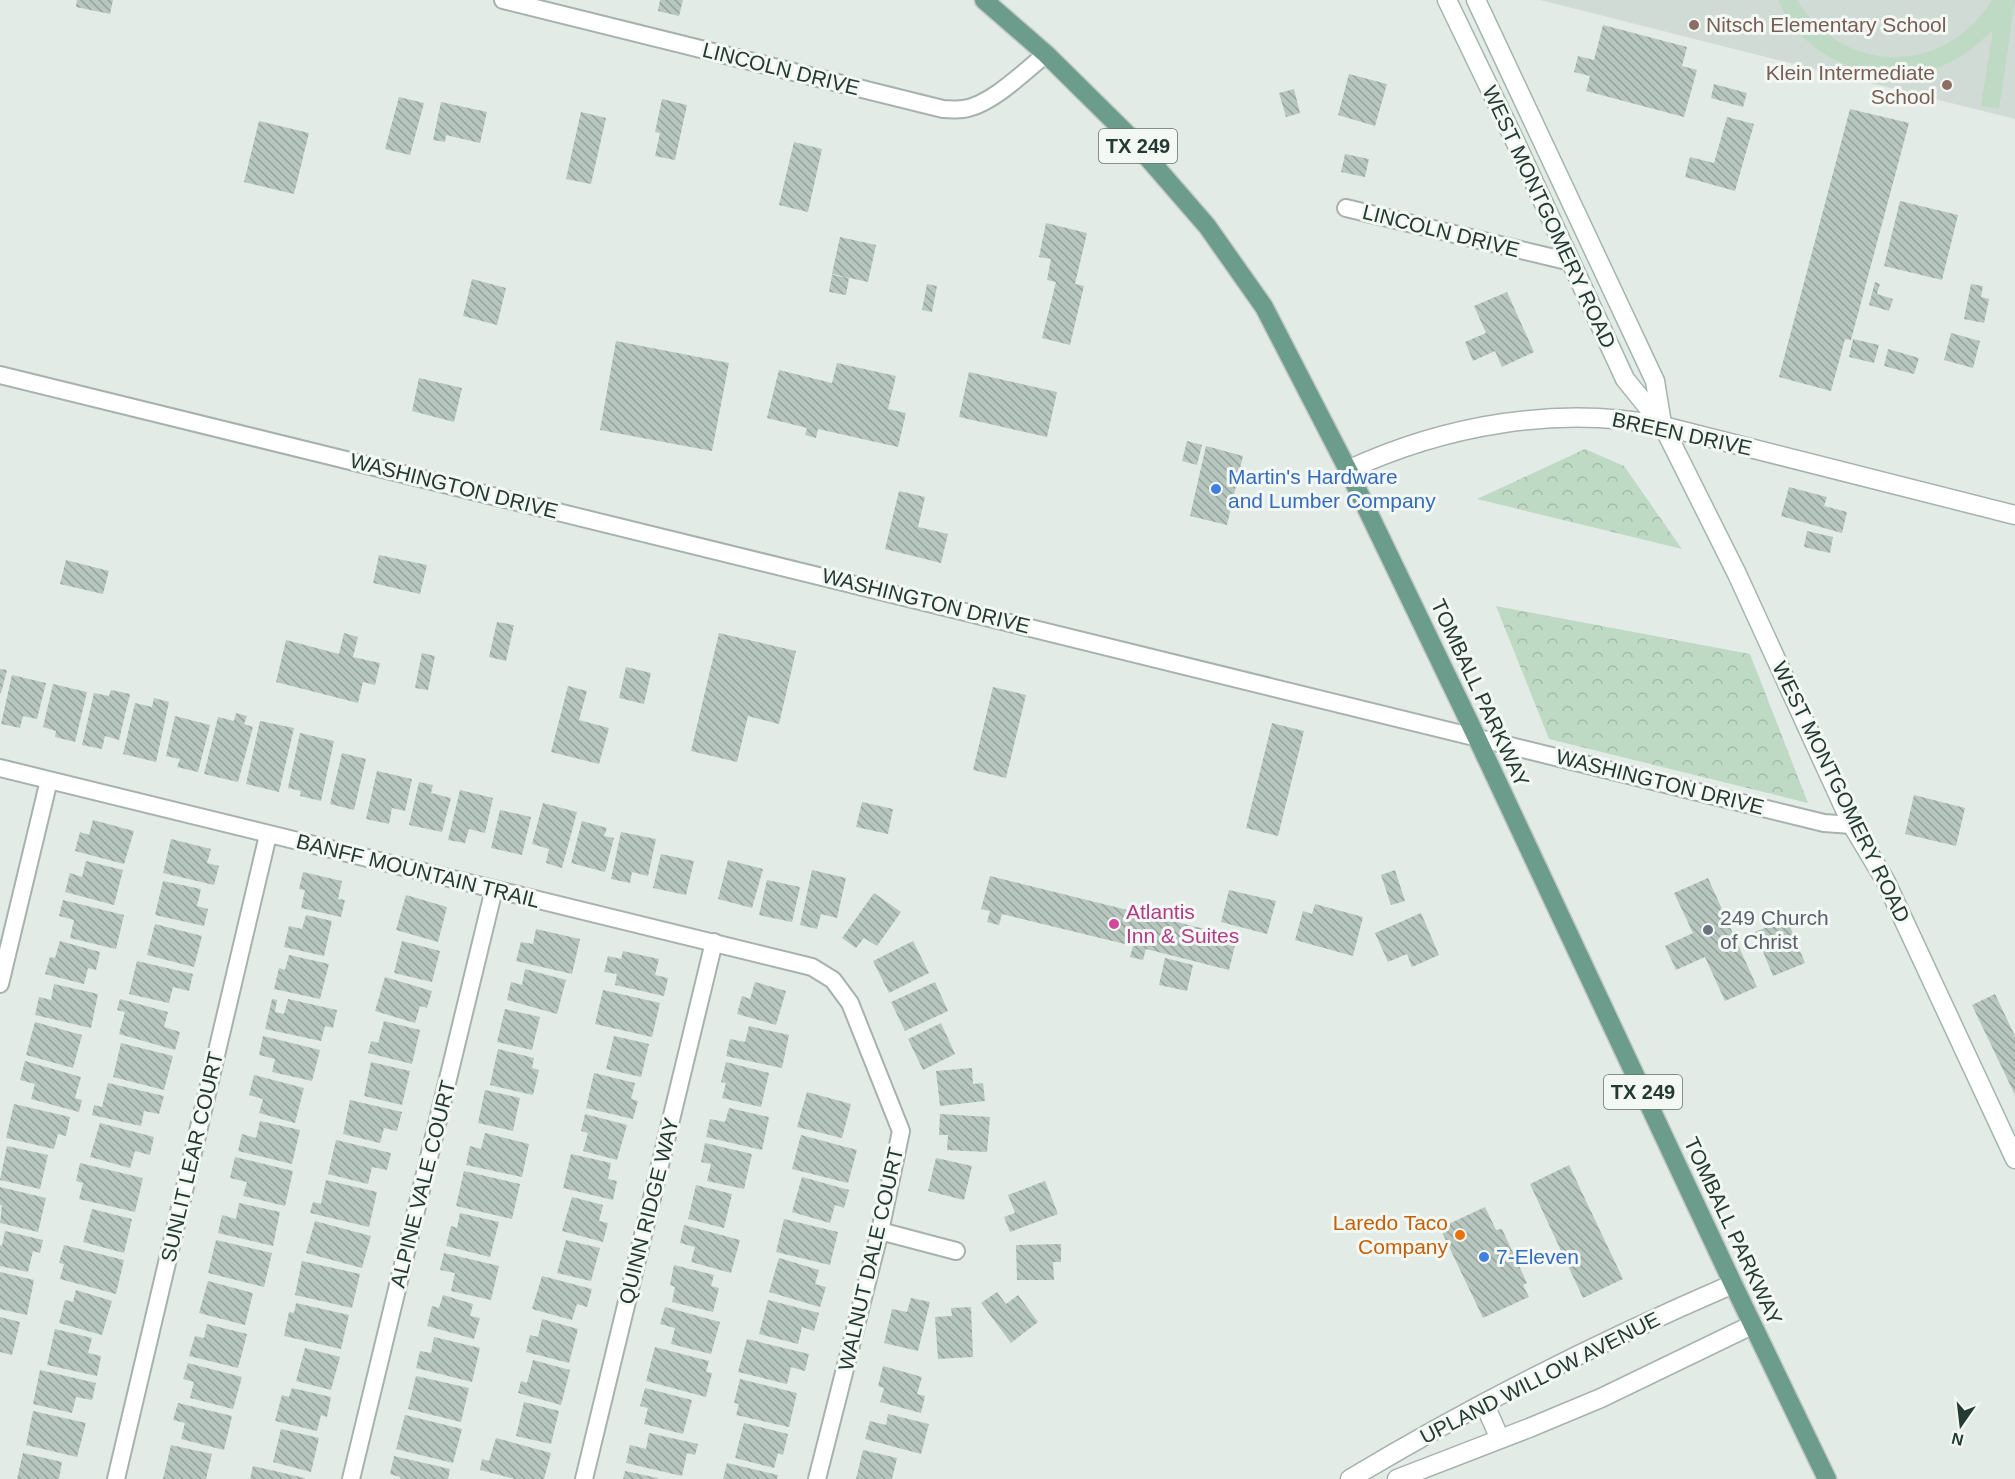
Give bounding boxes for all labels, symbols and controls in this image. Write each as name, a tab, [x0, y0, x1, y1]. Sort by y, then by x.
place label: Nitsch Elementary School	[1706, 13, 1946, 36]
marker: Nitsch Elementary School	[1687, 18, 1701, 32]
street label: LINCOLN DRIVE	[700, 38, 862, 99]
place label: Klein Intermediate School	[1766, 61, 1935, 108]
marker: Klein Intermediate School	[1940, 78, 1954, 92]
street label: WEST MONTGOMERY ROAD	[1478, 82, 1621, 352]
road number: TX 249	[1099, 129, 1177, 163]
street label: LINCOLN DRIVE	[1360, 200, 1522, 261]
street label: BREEN DRIVE	[1610, 407, 1754, 460]
street label: WASHINGTON DRIVE	[348, 449, 560, 523]
place label: Martin's Hardware and Lumber Company	[1228, 465, 1436, 512]
marker: Martin's Hardware and Lumber Company	[1209, 482, 1223, 496]
street label: WASHINGTON DRIVE	[820, 564, 1032, 638]
street label: TOMBALL PARKWAY	[1427, 596, 1534, 790]
street label: WEST MONTGOMERY ROAD	[1768, 658, 1915, 926]
street label: WASHINGTON DRIVE	[1554, 745, 1766, 819]
street label: BANFF MOUNTAIN TRAIL	[294, 829, 542, 912]
place label: Atlantis Inn & Suites	[1126, 900, 1239, 947]
place label: 249 Church of Christ	[1720, 906, 1829, 953]
marker: Atlantis Inn & Suites	[1107, 917, 1121, 931]
marker: 249 Church of Christ	[1701, 923, 1715, 937]
street label: SUNLIT LEAR COURT	[156, 1049, 227, 1264]
road number: TX 249	[1604, 1075, 1682, 1109]
street label: ALPINE VALE COURT	[386, 1078, 459, 1290]
street label: QUINN RIDGE WAY	[614, 1115, 683, 1306]
street label: TOMBALL PARKWAY	[1680, 1134, 1787, 1328]
street label: WALNUT DALE COURT	[834, 1145, 907, 1373]
place label: Laredo Taco Company	[1333, 1211, 1448, 1258]
marker: Laredo Taco Company	[1453, 1228, 1467, 1242]
place label: 7-Eleven	[1496, 1245, 1579, 1268]
marker: 7-Eleven	[1477, 1250, 1491, 1264]
street label: UPLAND WILLOW AVENUE	[1416, 1307, 1663, 1448]
north arrow	[1931, 1395, 1991, 1455]
text: N	[1950, 1429, 1965, 1449]

